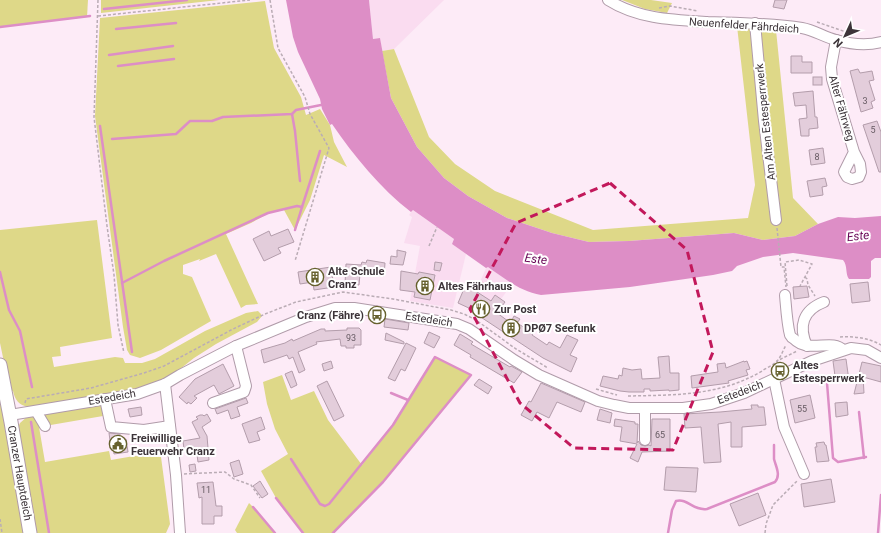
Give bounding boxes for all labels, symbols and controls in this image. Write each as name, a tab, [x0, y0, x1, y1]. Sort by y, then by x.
street label: Neuenfelder Fährdeich	[688, 15, 800, 36]
north arrow	[825, 16, 865, 56]
text: N	[831, 35, 846, 50]
street label: Am Alten Estesperrwerk	[753, 62, 778, 181]
street label: Alter Fährweg	[826, 74, 857, 143]
house number: 3	[862, 96, 868, 106]
house number: 5	[870, 125, 876, 135]
house number: 8	[814, 152, 820, 162]
water label: Este	[846, 228, 870, 244]
water label: Este	[524, 251, 548, 267]
place label: Alte Schule Cranz	[328, 265, 384, 291]
building icon: Alte Schule Cranz	[305, 267, 325, 287]
building icon: Altes Fährhaus	[415, 276, 435, 296]
place label: Altes Fährhaus	[438, 280, 512, 293]
restaurant icon: Zur Post	[471, 299, 491, 319]
place label: Zur Post	[494, 303, 536, 316]
bus stop icon: Cranz (Fähre)	[367, 305, 387, 325]
place label: Cranz (Fähre)	[297, 309, 364, 322]
street label: Estedeich	[404, 309, 454, 330]
building icon: DPØ7 Seefunk	[501, 318, 521, 338]
place label: DPØ7 Seefunk	[524, 322, 596, 335]
house number: 93	[346, 333, 356, 343]
place label: Altes Estesperrwerk	[793, 359, 864, 385]
bus stop icon: Altes Estesperrwerk	[770, 361, 790, 381]
street label: Estedeich	[715, 378, 765, 407]
street label: Estedeich	[87, 387, 137, 408]
house number: 55	[797, 404, 807, 414]
street label: Cranzer Hauptdeich	[5, 424, 34, 522]
house number: 65	[655, 430, 665, 440]
place label: Freiwillige Feuerwehr Cranz	[131, 432, 215, 458]
public building icon: Freiwillige Feuerwehr Cranz	[108, 434, 128, 454]
house number: 11	[201, 485, 211, 495]

